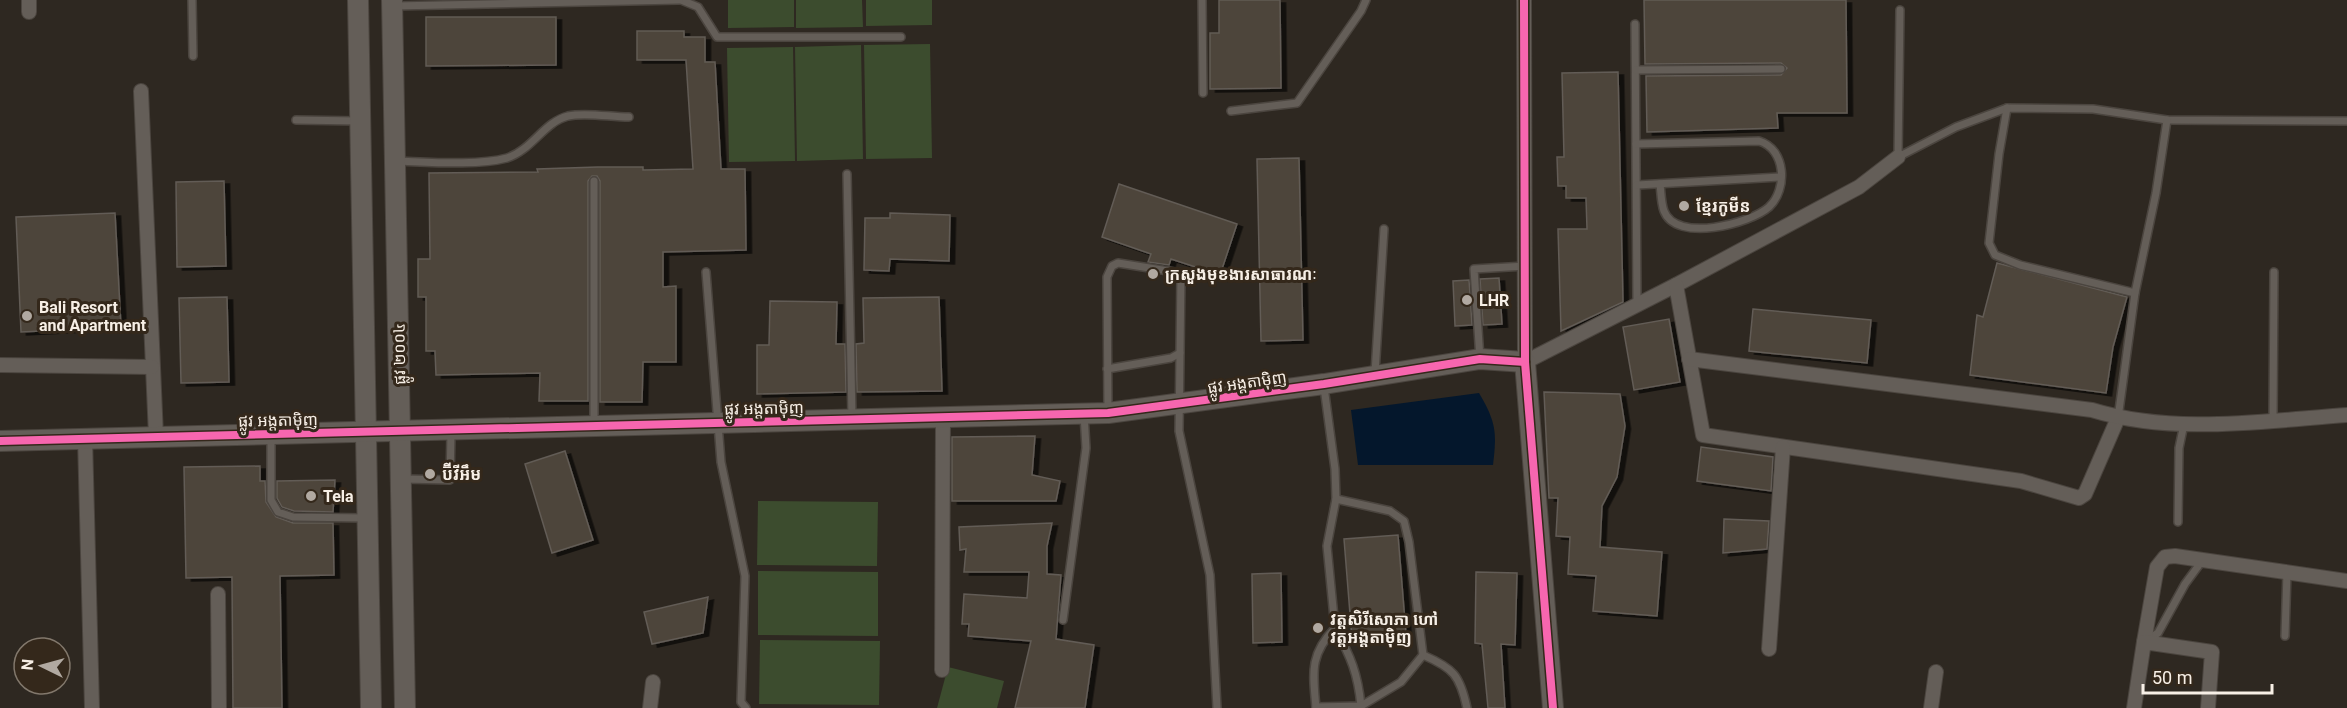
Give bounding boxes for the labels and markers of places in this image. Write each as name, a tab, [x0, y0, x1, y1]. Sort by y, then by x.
place label: ខ្មែរកូមីន	[1696, 196, 1750, 217]
marker: ខ្មែរកូមីន	[1677, 199, 1691, 213]
place label: ក្រសួងមុខងារសាធារណៈ	[1165, 265, 1317, 285]
marker: ក្រសួងមុខងារសាធារណៈ	[1146, 267, 1160, 281]
place label: LHR	[1479, 291, 1509, 310]
marker: LHR	[1460, 293, 1474, 307]
place label: Bali Resort and Apartment	[39, 298, 147, 335]
marker: Bali Resort and Apartment	[20, 309, 34, 323]
place label: ប៊ីវីអឹម	[442, 462, 481, 484]
marker: ប៊ីវីអឹម	[423, 467, 437, 481]
place label: Tela	[323, 487, 354, 506]
marker: Tela	[304, 489, 318, 503]
place label: វត្តសិរីសោភា ហៅ វត្តអង្តតាម៉ិញ	[1330, 609, 1438, 648]
marker: វត្តសិរីសោភា ហៅ វត្តអង្តតាម៉ិញ	[1311, 621, 1325, 635]

